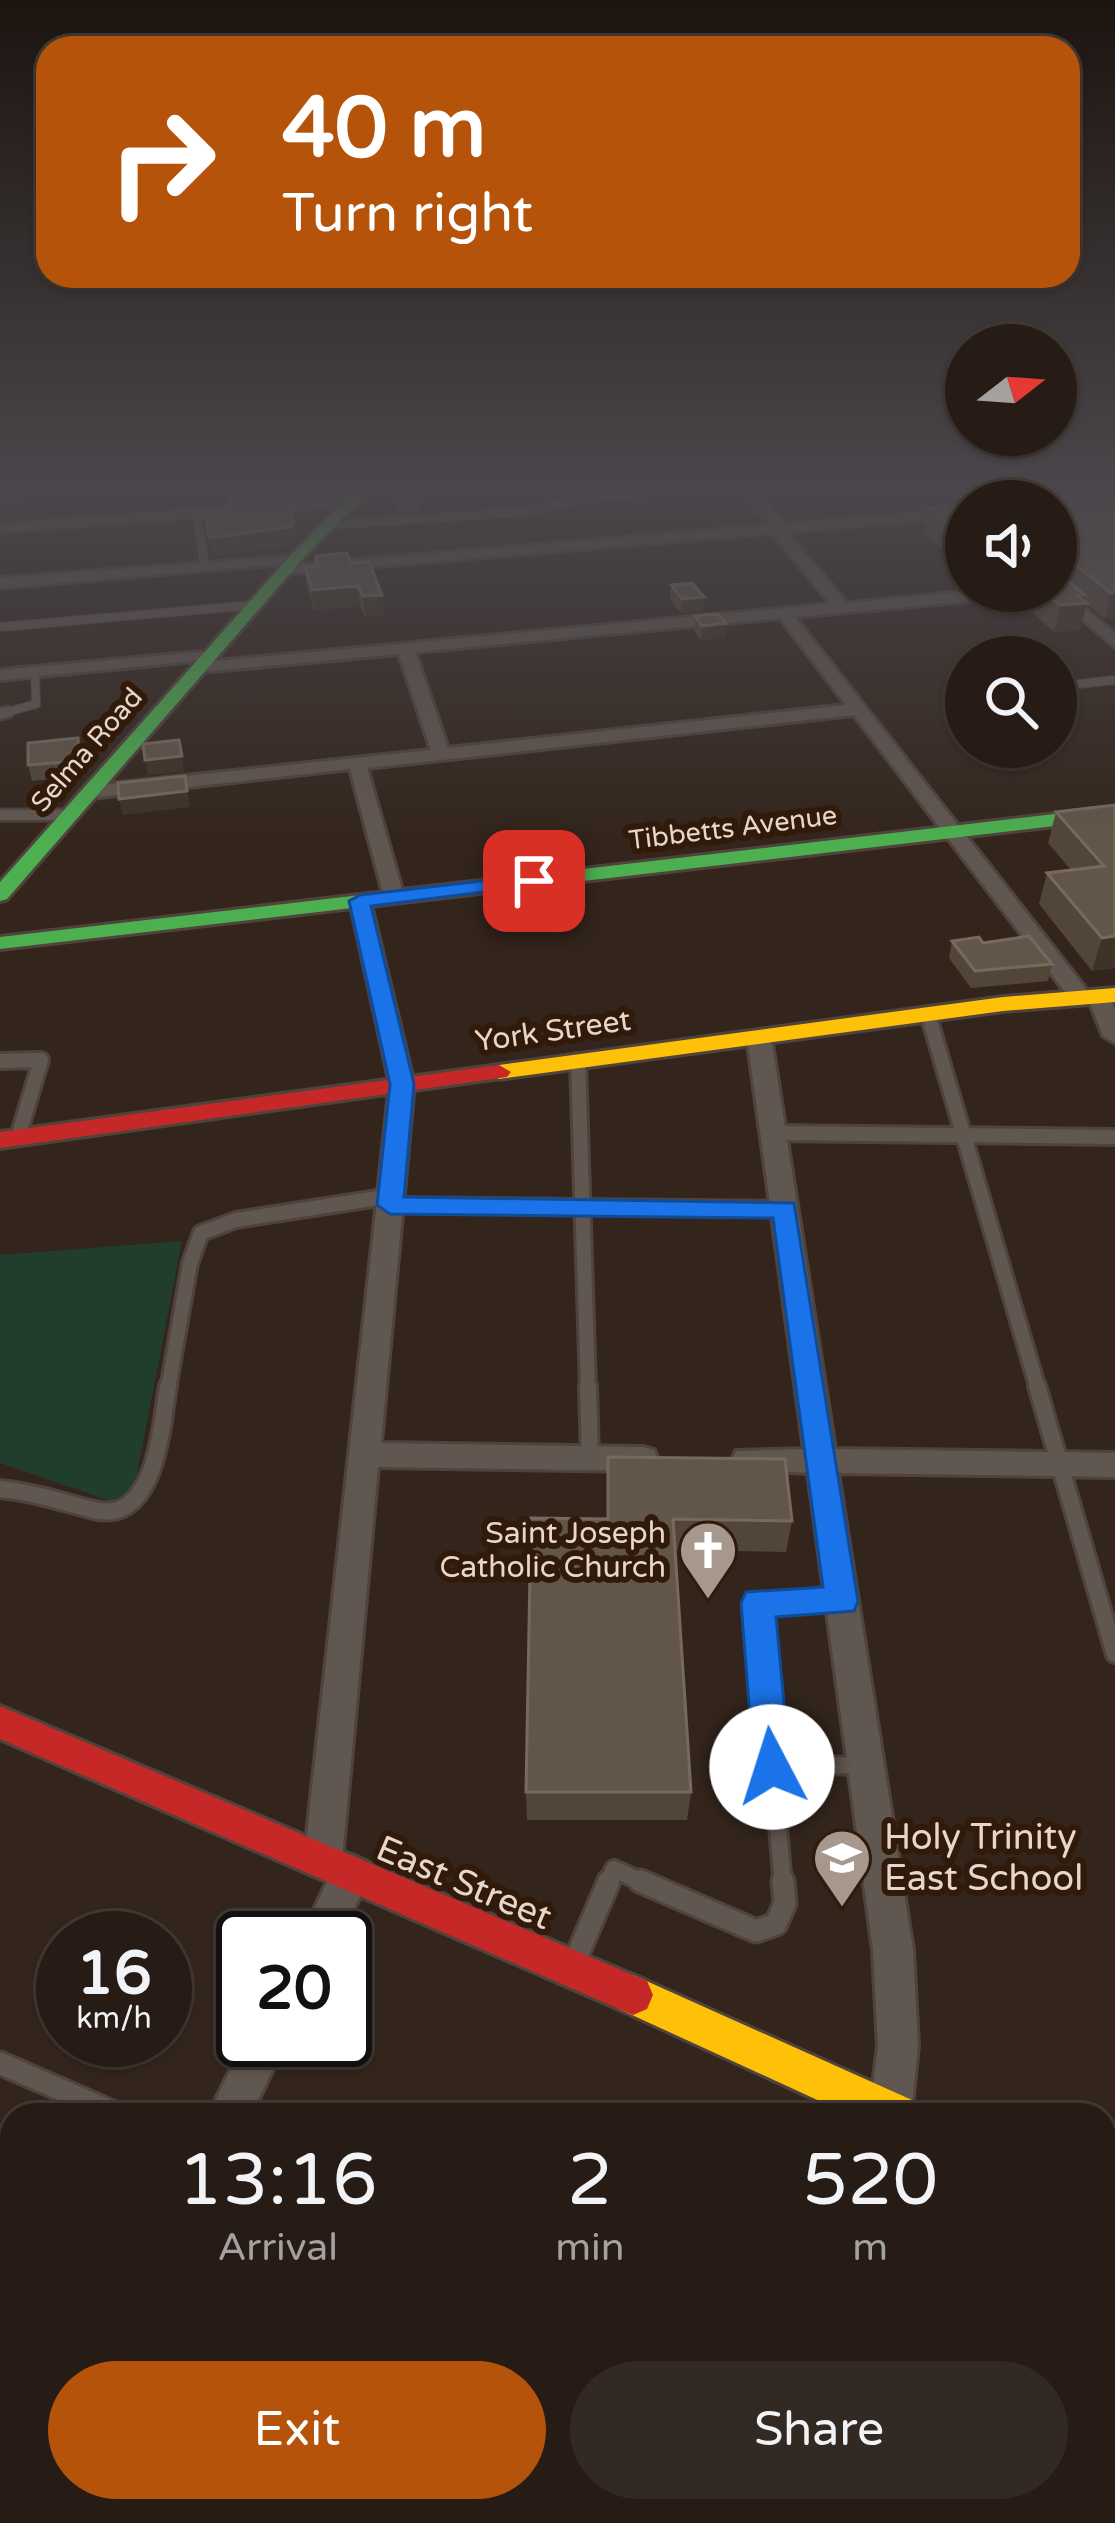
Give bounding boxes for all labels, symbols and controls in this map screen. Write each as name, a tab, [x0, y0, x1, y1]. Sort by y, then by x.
text: 40 m	[282, 79, 486, 180]
icon: right	[84, 84, 240, 240]
text: Turn right	[282, 181, 533, 246]
north arrow	[945, 324, 1077, 456]
map controls	[945, 324, 1077, 768]
button: sound	[945, 480, 1077, 612]
button: search	[945, 636, 1077, 768]
street label: Selma Road	[24, 681, 150, 819]
street label: Tibbetts Avenue	[627, 799, 839, 857]
pin	[483, 830, 585, 932]
icon: arrive	[501, 848, 567, 914]
street label: York Street	[473, 1002, 633, 1060]
place label: Saint Joseph Catholic Church	[439, 1515, 666, 1586]
church icon: Saint Joseph Catholic Church	[677, 1519, 739, 1601]
position arrow	[709, 1704, 835, 1830]
place label: Holy Trinity East School	[884, 1816, 1083, 1900]
street label: East Street	[370, 1827, 558, 1939]
school or university icon: Holy Trinity East School	[811, 1827, 873, 1909]
speed limit sign: 20	[216, 1911, 372, 2067]
text: 16	[76, 1938, 152, 2010]
text: km/h	[76, 2000, 152, 2037]
text: 13:16	[178, 2138, 377, 2225]
text: 2	[567, 2138, 613, 2225]
text: 520	[802, 2138, 938, 2225]
text: Arrival	[217, 2224, 338, 2271]
text: min	[555, 2224, 625, 2271]
text: m	[852, 2224, 888, 2271]
button: Exit	[48, 2361, 546, 2499]
button: Share	[570, 2361, 1068, 2499]

